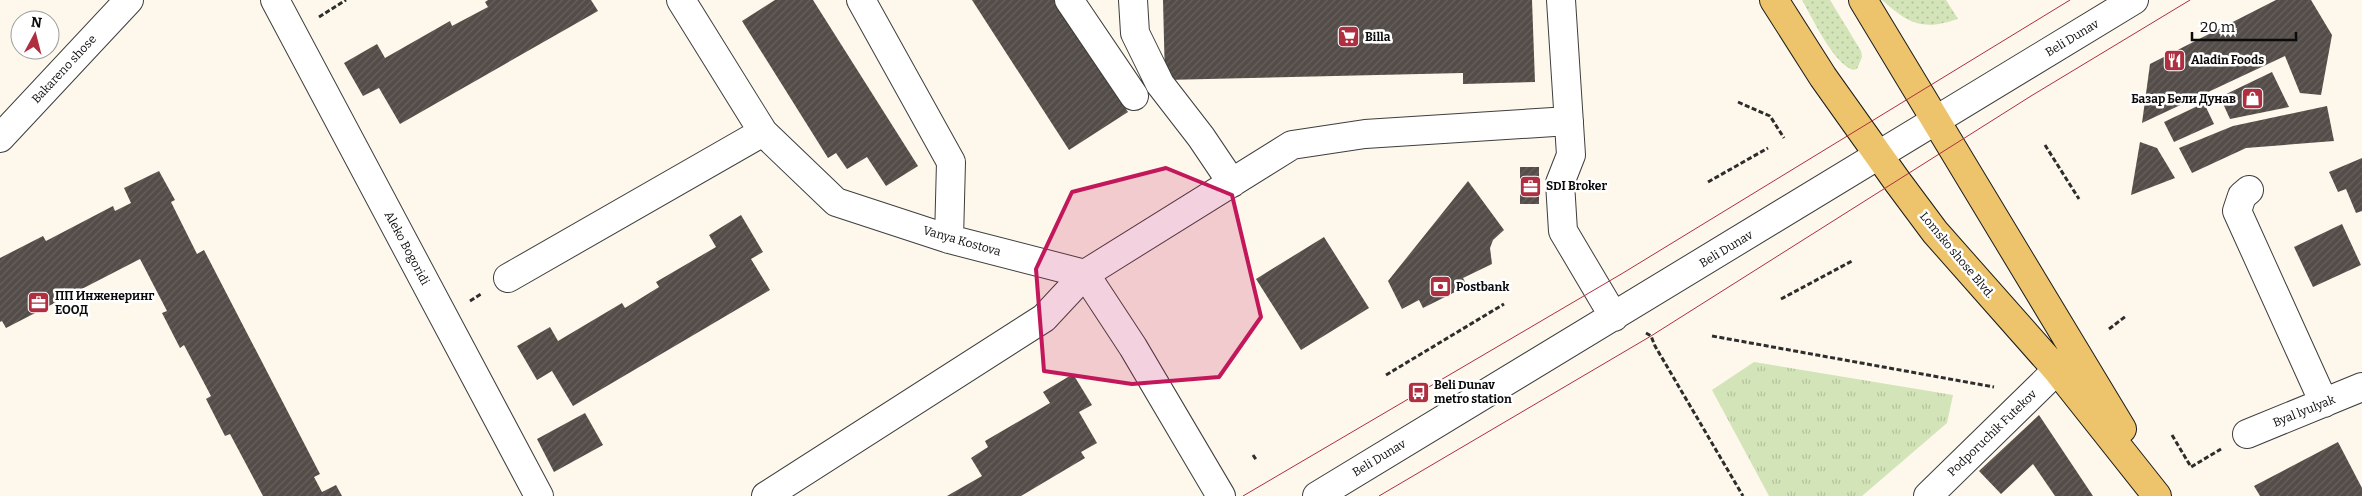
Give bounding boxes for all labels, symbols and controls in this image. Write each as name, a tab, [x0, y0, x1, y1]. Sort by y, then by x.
north arrow	[10, 10, 60, 60]
scale bar	[2192, 10, 2296, 42]
text: N	[30, 13, 43, 32]
street label: Beli Dunav	[2043, 16, 2102, 59]
text: 20 m	[2200, 18, 2236, 36]
supermarket icon: Billa	[1337, 25, 1361, 49]
place label: Billa	[1365, 30, 1391, 44]
street label: Bakareno shose	[29, 32, 99, 106]
restaurant icon: Aladin Foods	[2163, 48, 2187, 72]
place label: Aladin Foods	[2191, 53, 2264, 67]
shop icon: Базар Бели Дунав	[2240, 87, 2264, 111]
place label: Базар Бели Дунав	[2131, 92, 2236, 106]
office icon: SDI Broker	[1518, 174, 1542, 198]
place label: SDI Broker	[1546, 179, 1607, 193]
street label: Aleko Bogoridi	[382, 209, 432, 288]
street label: Lomsko shose Blvd.	[1917, 209, 1997, 301]
street label: Vanya Kostova	[921, 223, 1003, 259]
street label: Beli Dunav	[1697, 227, 1756, 270]
bank icon: Postbank	[1428, 275, 1452, 299]
place label: Postbank	[1456, 280, 1510, 294]
place label: ПП Инженеринг ЕООД	[55, 289, 154, 317]
office icon: ПП Инженеринг ЕООД	[27, 291, 51, 315]
place label: Beli Dunav metro station	[1434, 378, 1512, 406]
bus stop icon: Beli Dunav metro station	[1406, 380, 1430, 404]
street label: Podporuchik Futekov	[1945, 386, 2040, 479]
street label: Byal lyulyak	[2271, 392, 2337, 430]
street label: Beli Dunav	[1350, 436, 1409, 479]

